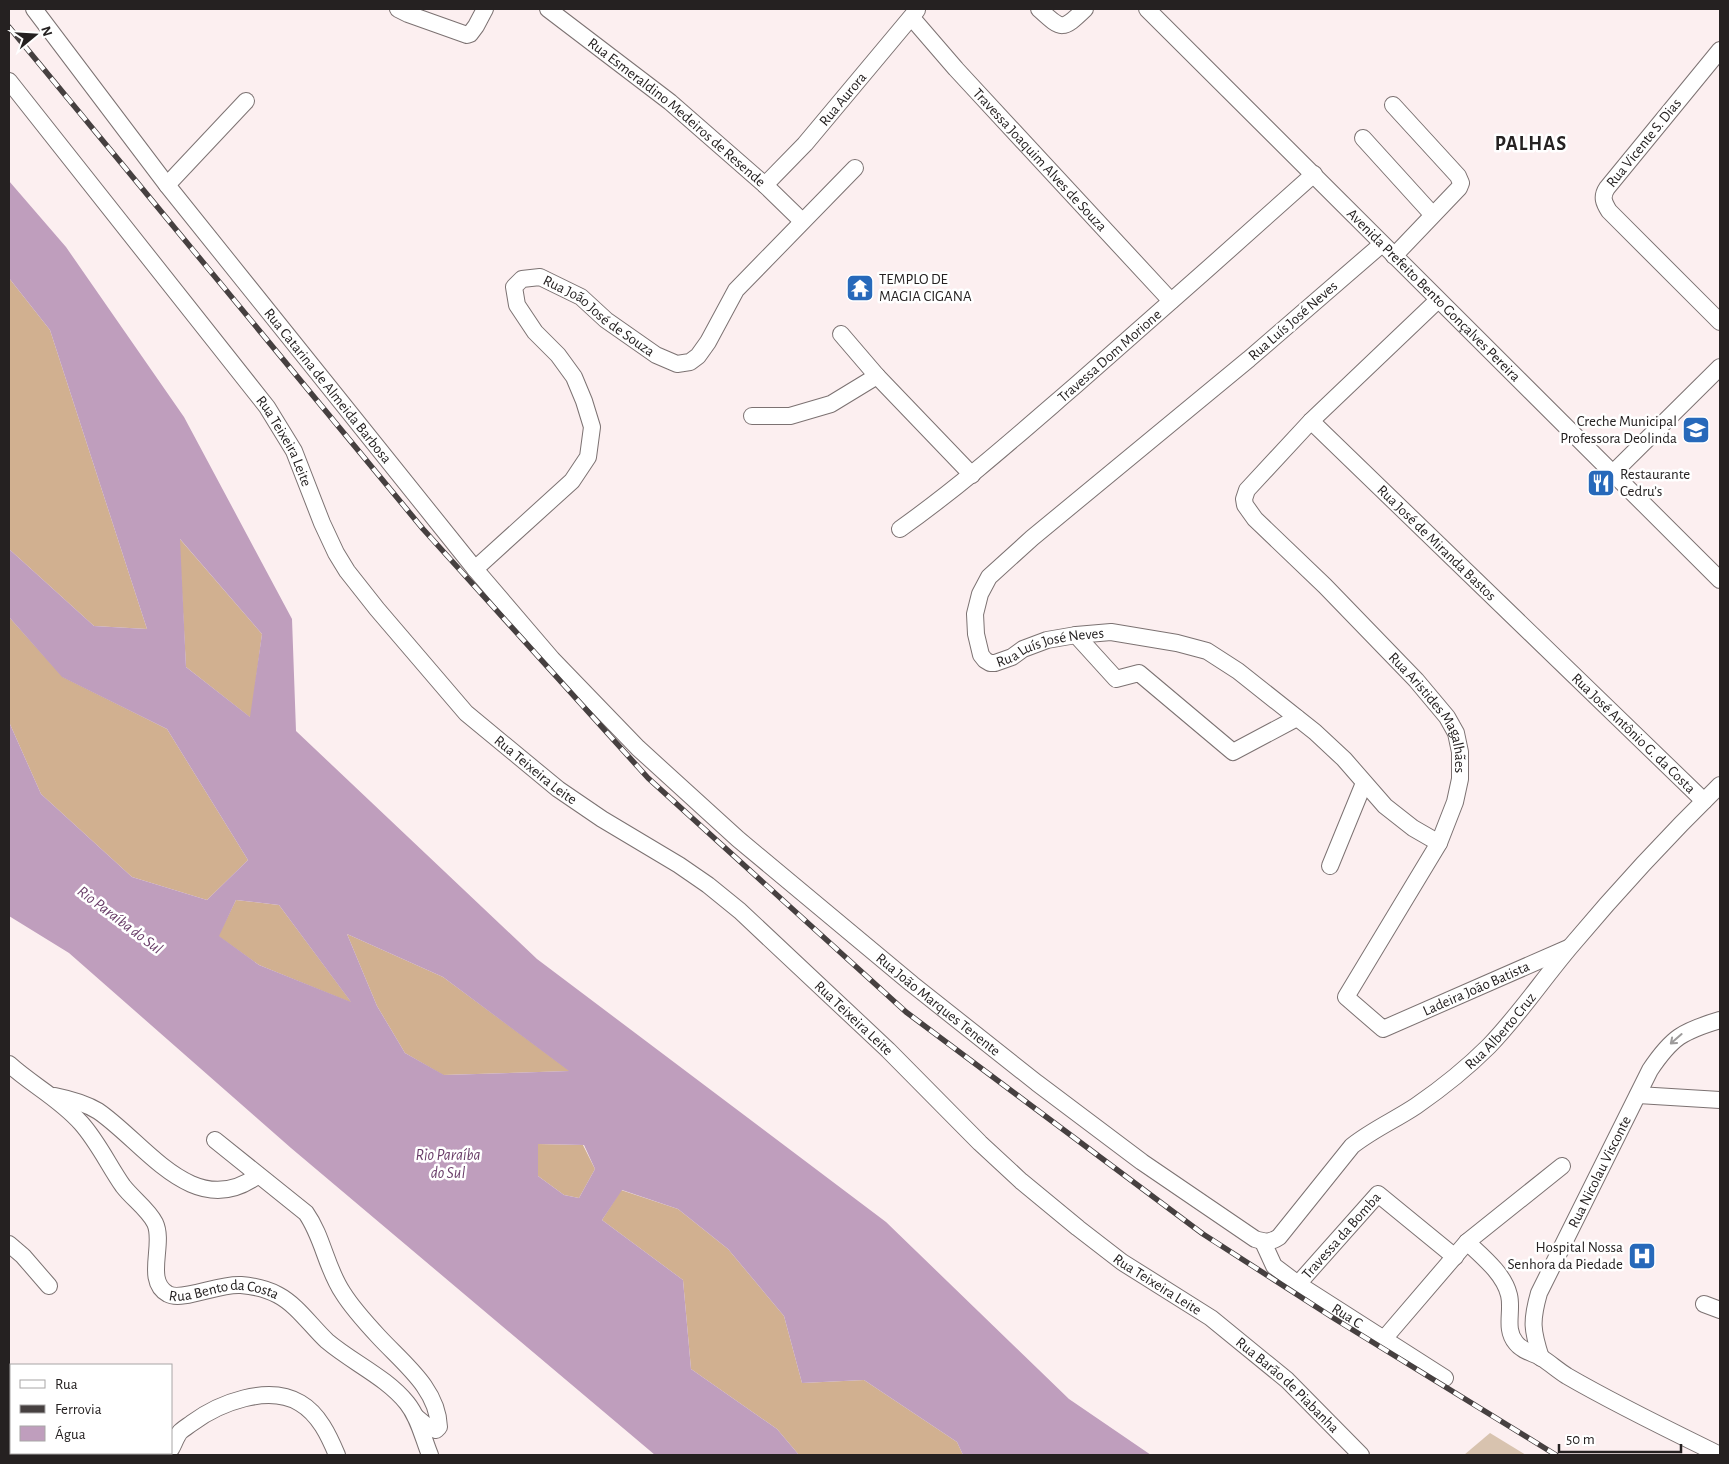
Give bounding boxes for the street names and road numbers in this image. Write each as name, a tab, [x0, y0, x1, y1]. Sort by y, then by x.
street label: Rua Esmeraldino Medeiros de Resende	[585, 35, 769, 189]
street label: Rua Aurora	[816, 69, 869, 129]
street label: Travessa Joaquim Alves de Souza	[970, 85, 1110, 234]
street label: Rua Vicente S. Dias	[1604, 96, 1684, 190]
street label: Avenida Prefeito Bento Gonçalves Pereira	[1344, 206, 1523, 384]
street label: Rua João José de Souza	[541, 272, 657, 359]
street label: Rua Luís José Neves	[1246, 278, 1340, 364]
street label: Rua Catarina de Almeida Barbosa	[262, 306, 395, 466]
street label: Travessa Dom Morione	[1055, 306, 1164, 405]
street label: Rua Teixeira Leite	[253, 393, 315, 488]
street label: Rua José de Miranda Bastos	[1374, 482, 1499, 603]
street label: Rua Luís José Neves	[994, 625, 1104, 670]
street label: Rua Aristides Magalhães	[1386, 649, 1468, 773]
street label: Rua José Antônio G. da Costa	[1569, 670, 1699, 796]
street label: Rua Teixeira Leite	[492, 732, 580, 807]
street label: Rua João Marques Tenente	[873, 950, 1003, 1058]
street label: Ladeira João Batista	[1420, 958, 1532, 1018]
street label: Rua Teixeira Leite	[812, 978, 896, 1058]
street label: Rua Alberto Cruz	[1462, 990, 1538, 1072]
street label: Rua Nicolau Visconte	[1565, 1113, 1634, 1230]
street label: Travessa da Bomba	[1299, 1189, 1384, 1282]
street label: Rua Teixeira Leite	[1111, 1251, 1204, 1318]
street label: Rua Bento da Costa	[168, 1277, 281, 1304]
street label: Rua C	[1329, 1300, 1365, 1331]
street label: Rua Barão de Piabanha	[1233, 1334, 1342, 1436]

